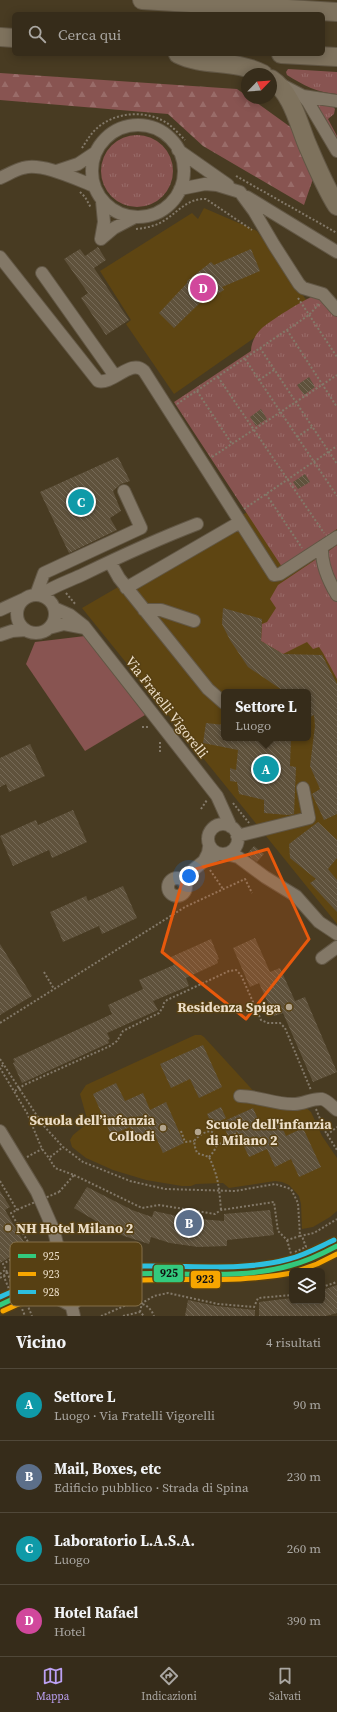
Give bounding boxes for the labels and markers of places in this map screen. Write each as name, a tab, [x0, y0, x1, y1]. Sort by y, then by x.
pin: D	[190, 273, 216, 303]
pin: C	[68, 487, 94, 517]
pin: A	[253, 754, 279, 784]
place label: Residenza Spiga	[177, 997, 282, 1017]
marker: Residenza Spiga	[284, 1002, 294, 1012]
place label: Scuola dell’infanzia Collodi	[30, 1110, 156, 1146]
place label: Scuole dell'infanzia di Milano 2	[206, 1114, 332, 1150]
marker: Scuola dell’infanzia Collodi	[158, 1123, 168, 1133]
marker: Scuole dell'infanzia di Milano 2	[193, 1127, 203, 1137]
pin: B	[176, 1208, 202, 1238]
place label: NH Hotel Milano 2	[16, 1218, 134, 1238]
marker: NH Hotel Milano 2	[3, 1223, 13, 1233]

